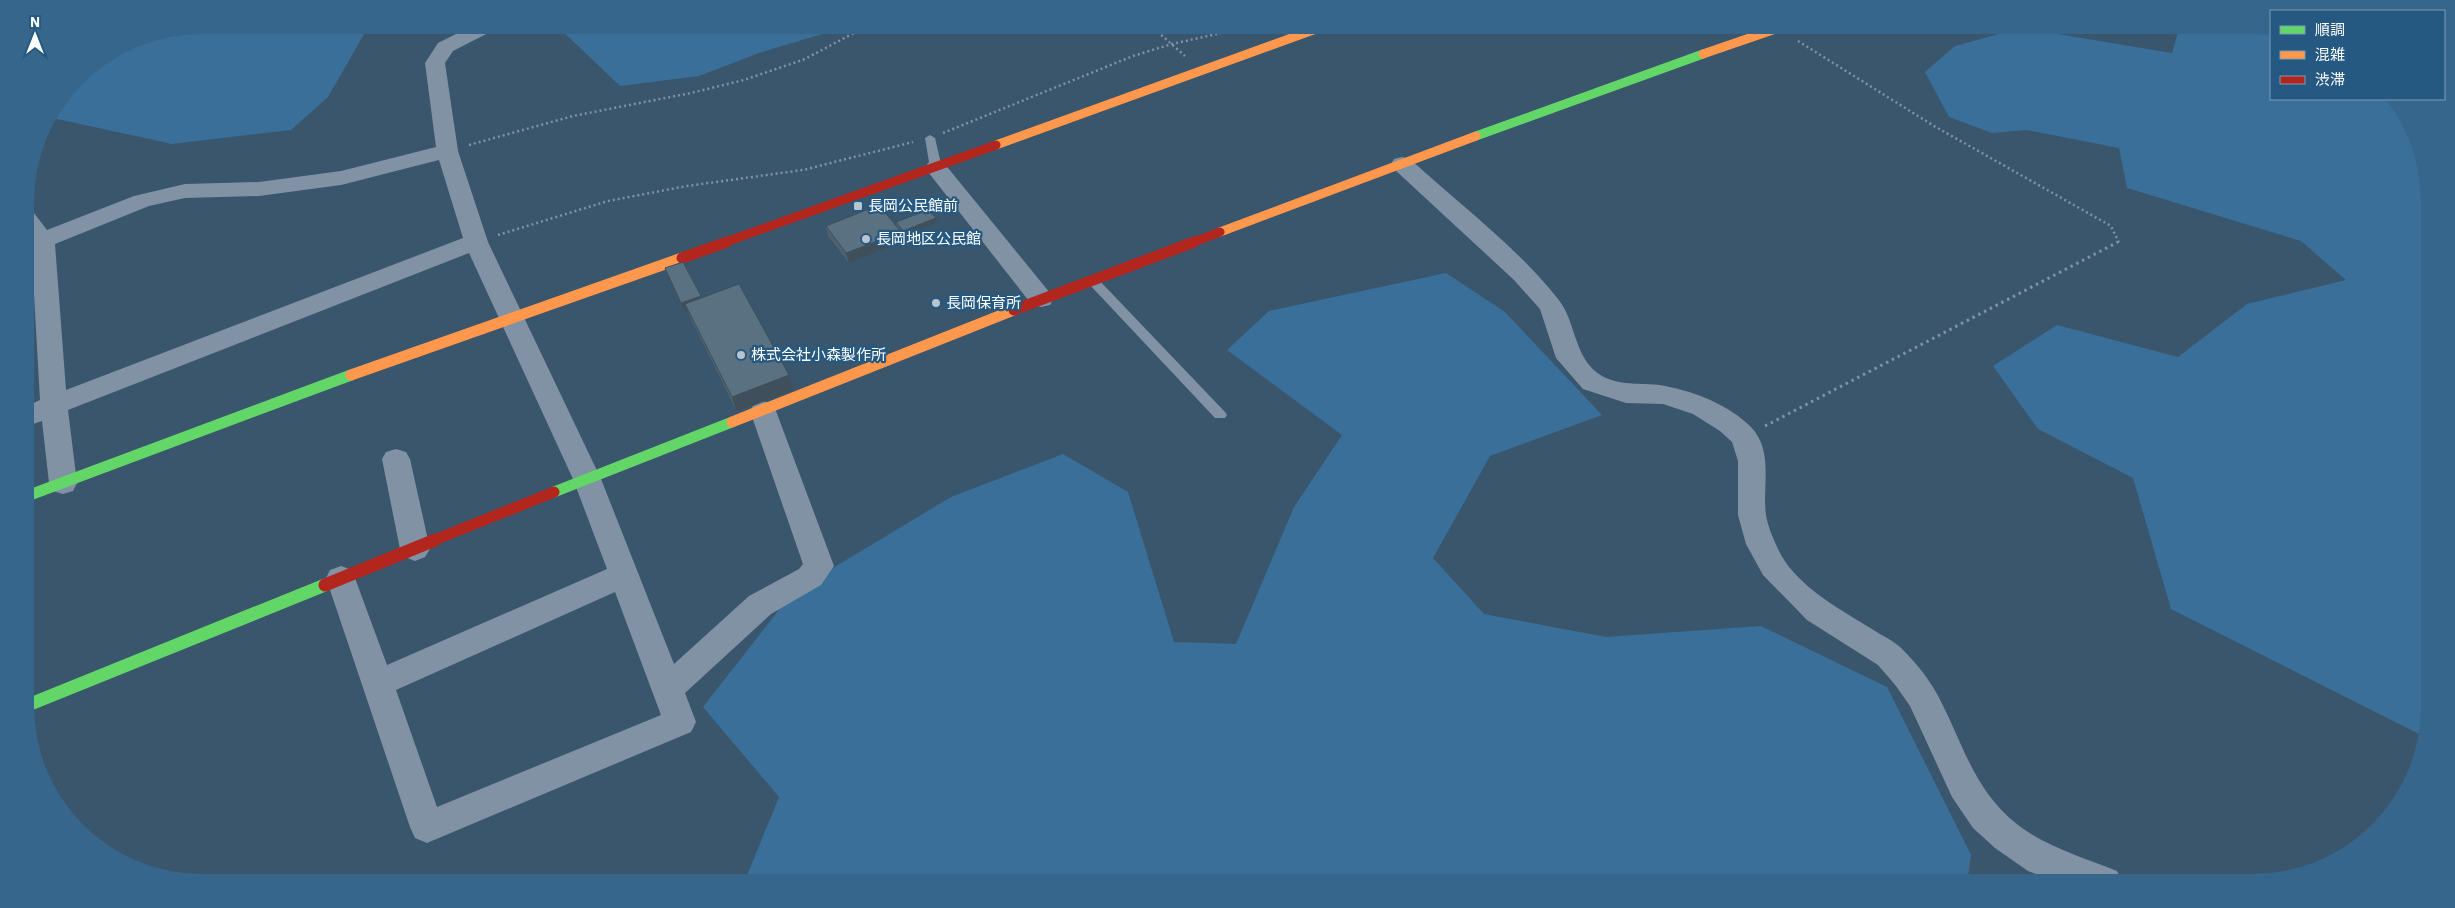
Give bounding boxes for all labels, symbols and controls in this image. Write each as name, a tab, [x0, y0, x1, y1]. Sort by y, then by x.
north arrow	[10, 10, 60, 60]
legend	[2270, 10, 2445, 100]
text: N	[30, 13, 40, 31]
text: 順調	[2315, 20, 2345, 39]
text: 混雑	[2315, 45, 2345, 64]
text: 渋滞	[2315, 70, 2345, 89]
place label: 長岡公民館前	[868, 196, 958, 215]
marker: 長岡公民館前	[852, 200, 864, 212]
place label: 長岡地区公民館	[876, 229, 981, 248]
marker: 長岡地区公民館	[860, 233, 872, 245]
place label: 長岡保育所	[946, 293, 1021, 312]
marker: 長岡保育所	[930, 297, 942, 309]
place label: 株式会社小森製作所	[751, 345, 886, 364]
marker: 株式会社小森製作所	[735, 349, 747, 361]

